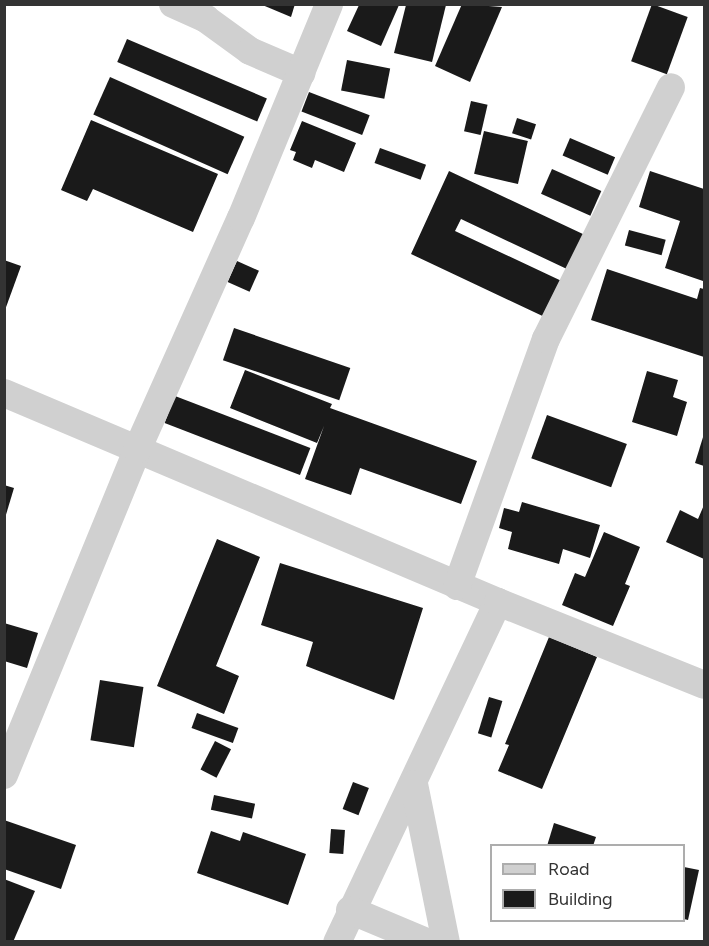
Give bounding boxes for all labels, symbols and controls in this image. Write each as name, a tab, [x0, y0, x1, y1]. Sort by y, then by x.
legend	[490, 844, 685, 922]
text: Road	[548, 858, 589, 880]
text: Building	[548, 888, 613, 910]

